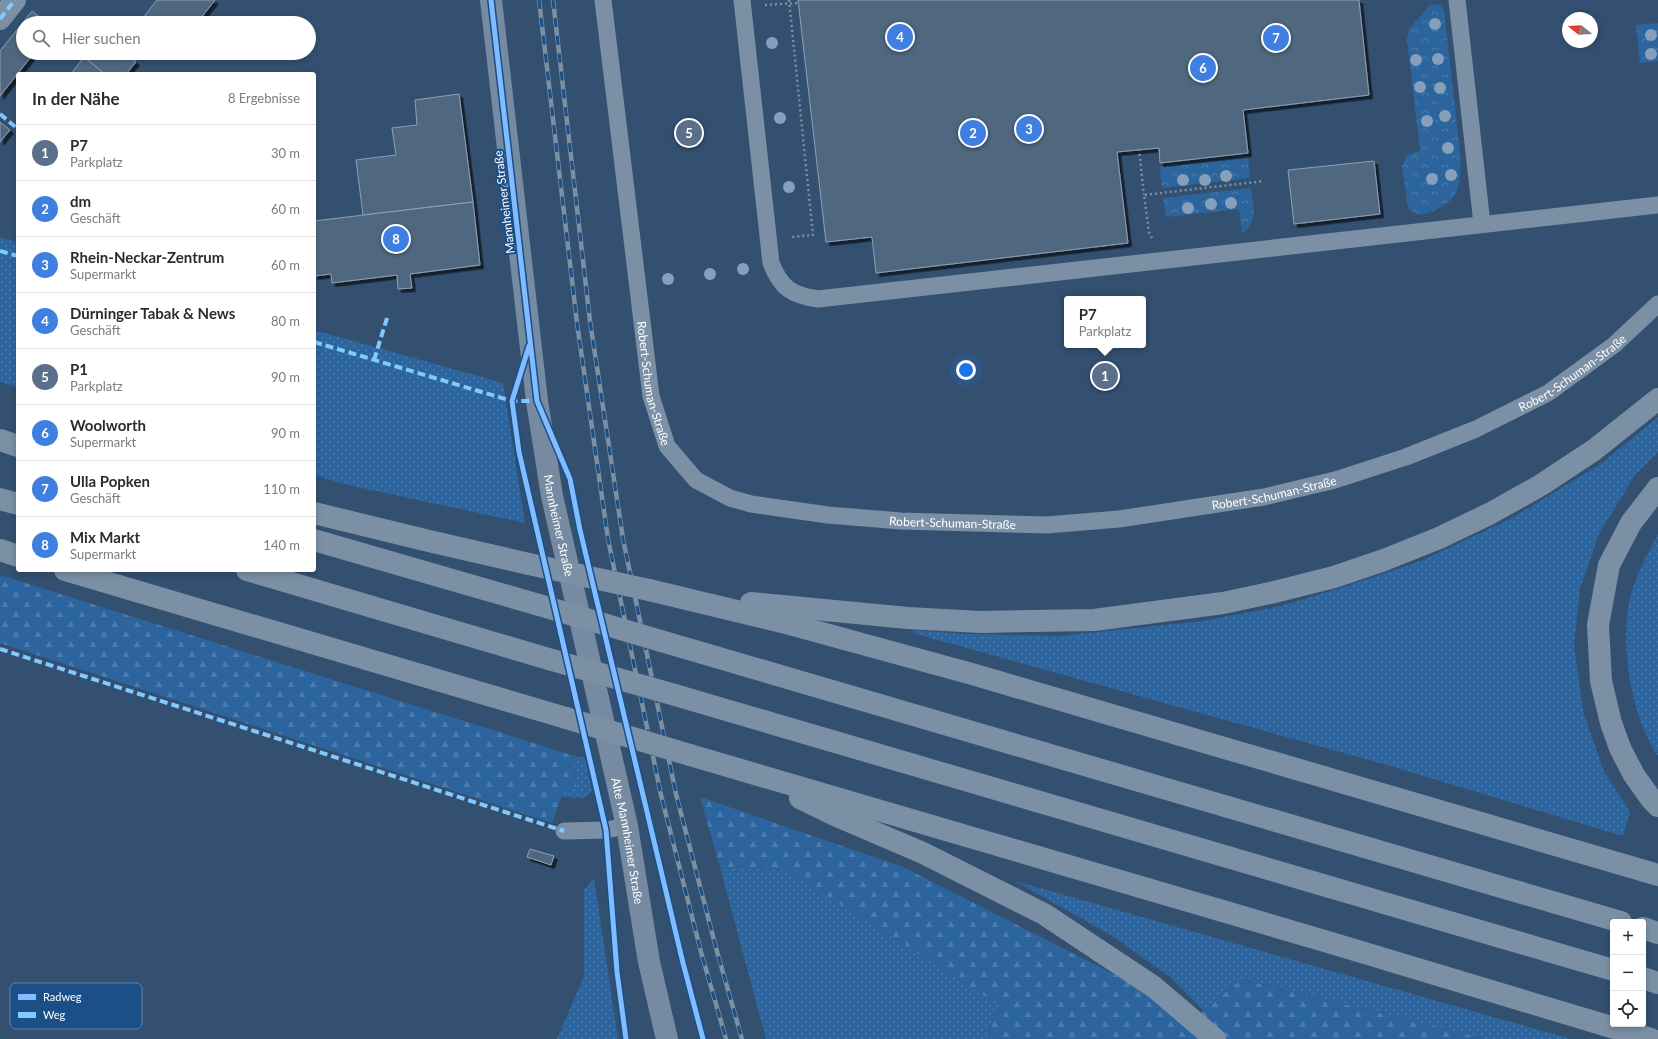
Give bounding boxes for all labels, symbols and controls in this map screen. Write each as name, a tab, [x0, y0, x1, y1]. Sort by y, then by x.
north arrow	[1562, 12, 1598, 48]
search box	[16, 16, 316, 60]
pin: 4	[887, 22, 913, 52]
pin: 7	[1263, 23, 1289, 53]
icon: search	[30, 27, 52, 49]
text: Hier suchen	[62, 29, 141, 47]
pin: 6	[1190, 53, 1216, 83]
text: In der Nähe	[32, 88, 120, 109]
text: 8 Ergebnisse	[228, 90, 300, 106]
pin: 3	[1016, 114, 1042, 144]
pin: 5	[676, 118, 702, 148]
pin: 2	[960, 118, 986, 148]
text: P7	[70, 136, 88, 154]
text: 1	[41, 145, 49, 161]
text: 30 m	[271, 145, 300, 161]
street label: Mannheimer Straße	[490, 150, 518, 254]
text: Parkplatz	[70, 154, 123, 170]
text: dm	[70, 192, 91, 210]
text: 2	[41, 201, 49, 217]
text: 60 m	[271, 201, 300, 217]
text: Geschäft	[70, 210, 121, 226]
pin: 8	[383, 224, 409, 254]
text: Rhein-Neckar-Zentrum	[70, 248, 224, 266]
text: 3	[41, 257, 49, 273]
text: 60 m	[271, 257, 300, 273]
text: Supermarkt	[70, 266, 136, 282]
popup	[1064, 296, 1146, 348]
text: Dürninger Tabak & News	[70, 304, 235, 322]
text: P7	[1079, 305, 1097, 323]
text: 4	[41, 313, 49, 329]
text: 80 m	[271, 313, 300, 329]
street label: Robert-Schuman-Straße	[634, 320, 674, 447]
text: Geschäft	[70, 322, 121, 338]
text: Parkplatz	[1079, 323, 1131, 339]
street label: Robert-Schuman-Straße	[1516, 331, 1629, 414]
text: P1	[70, 360, 88, 378]
your location	[956, 360, 976, 380]
pin: 1	[1092, 361, 1118, 391]
text: 5	[41, 369, 49, 385]
text: 90 m	[271, 369, 300, 385]
text: Parkplatz	[70, 378, 123, 394]
text: Woolworth	[70, 416, 146, 434]
text: 6	[41, 425, 49, 441]
text: 90 m	[271, 425, 300, 441]
text: Supermarkt	[70, 434, 136, 450]
text: Ulla Popken	[70, 472, 150, 490]
street label: Robert-Schuman-Straße	[1211, 472, 1338, 512]
street label: Mannheimer Straße	[541, 473, 578, 578]
text: 7	[41, 481, 49, 497]
text: 110 m	[263, 481, 300, 497]
text: Geschäft	[70, 490, 121, 506]
street label: Robert-Schuman-Straße	[889, 513, 1016, 532]
text: Mix Markt	[70, 528, 140, 546]
text: 8	[41, 537, 49, 553]
text: 140 m	[263, 537, 300, 553]
text: Supermarkt	[70, 546, 136, 562]
street label: Alte Mannheimer Straße	[609, 776, 647, 905]
map controls	[1610, 919, 1646, 1027]
button: +	[1610, 919, 1646, 955]
button: −	[1610, 955, 1646, 991]
legend	[10, 983, 142, 1029]
text: Radweg	[43, 990, 82, 1003]
button: locate	[1610, 991, 1646, 1027]
text: Weg	[43, 1008, 66, 1021]

